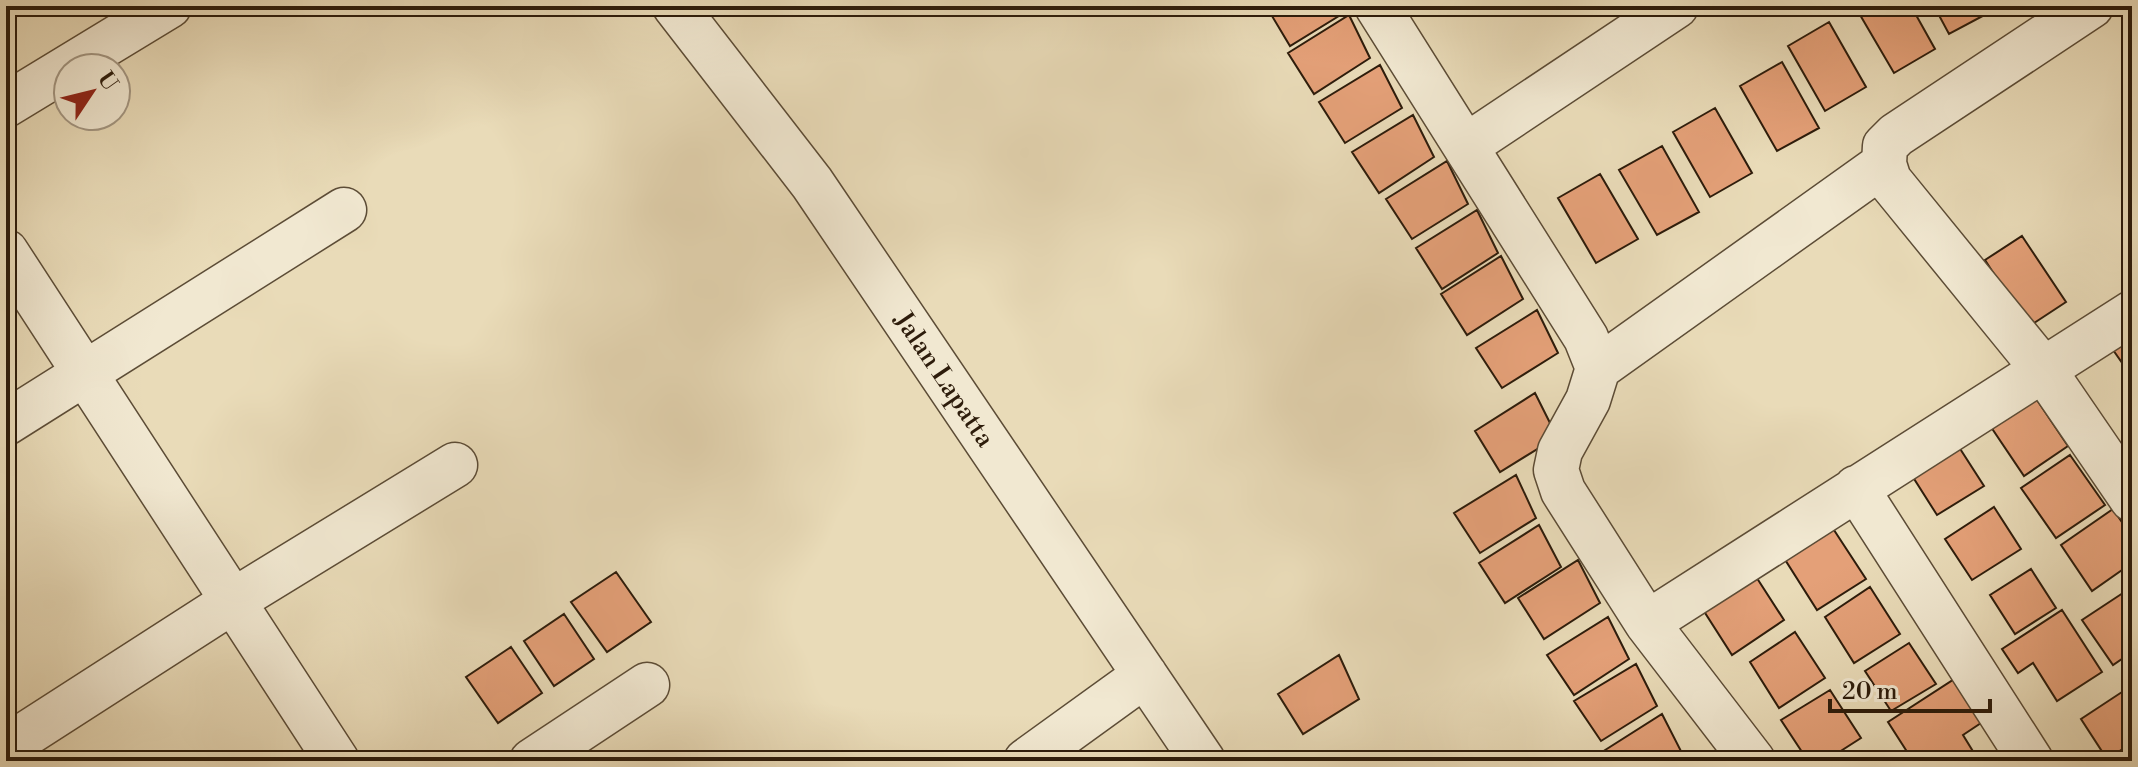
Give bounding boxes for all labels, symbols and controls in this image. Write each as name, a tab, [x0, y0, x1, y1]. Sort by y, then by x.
north arrow	[52, 52, 132, 132]
text: U	[91, 67, 123, 96]
street label: Jalan Lapatta	[887, 305, 1002, 454]
scale bar	[1830, 663, 1990, 713]
text: 20 m	[1842, 677, 1898, 707]

